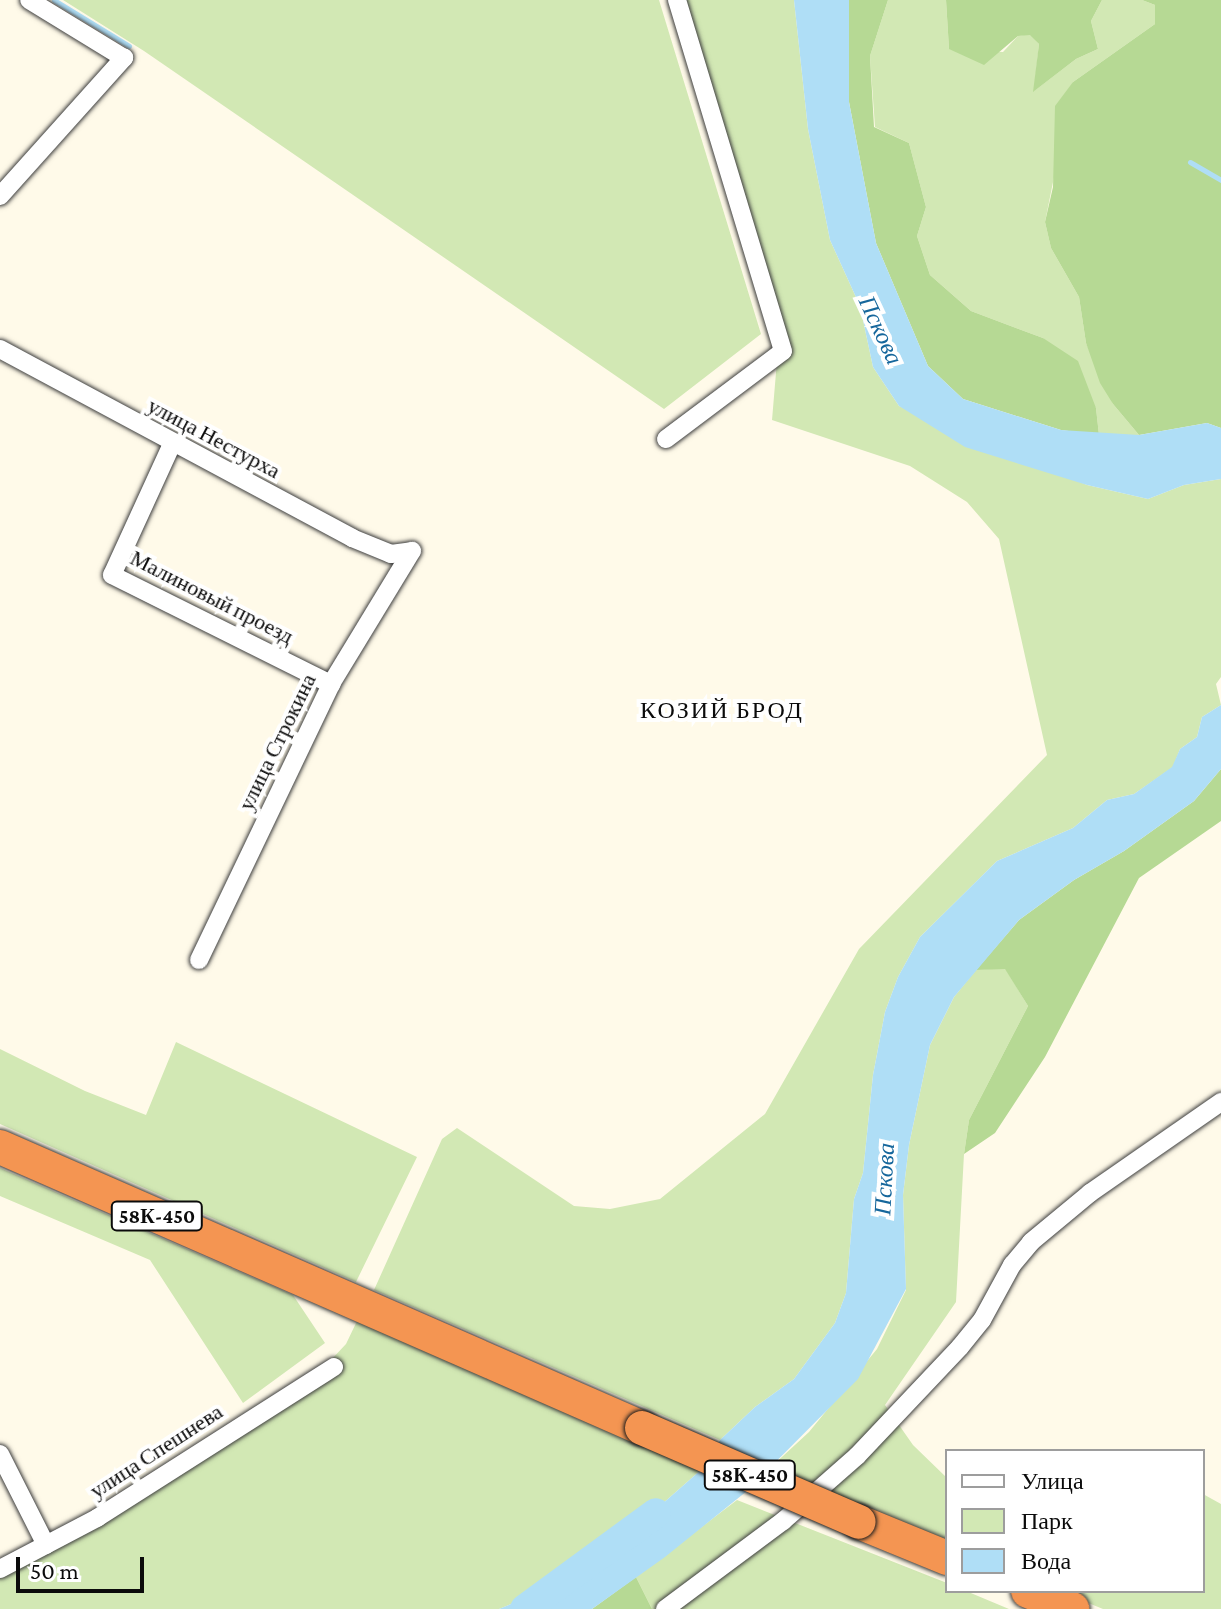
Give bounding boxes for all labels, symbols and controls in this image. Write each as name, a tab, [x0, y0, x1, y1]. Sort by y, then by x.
water label: Пскова	[853, 291, 909, 369]
street label: улица Нестурха	[143, 392, 285, 484]
street label: Малиновый проезд	[126, 544, 298, 650]
street label: улица Строкина	[233, 669, 321, 815]
district label: КОЗИЙ БРОД	[640, 696, 804, 724]
water label: Пскова	[868, 1142, 900, 1216]
road number: 58К-450	[109, 1200, 205, 1232]
street label: улица Спешнева	[85, 1398, 227, 1504]
legend	[945, 1449, 1205, 1593]
road number: 58К-450	[702, 1459, 798, 1491]
text: Улица	[1021, 1467, 1084, 1494]
text: Парк	[1021, 1507, 1073, 1534]
scale bar	[20, 1541, 148, 1591]
text: Вода	[1021, 1547, 1071, 1574]
text: 50 m	[30, 1557, 79, 1584]

